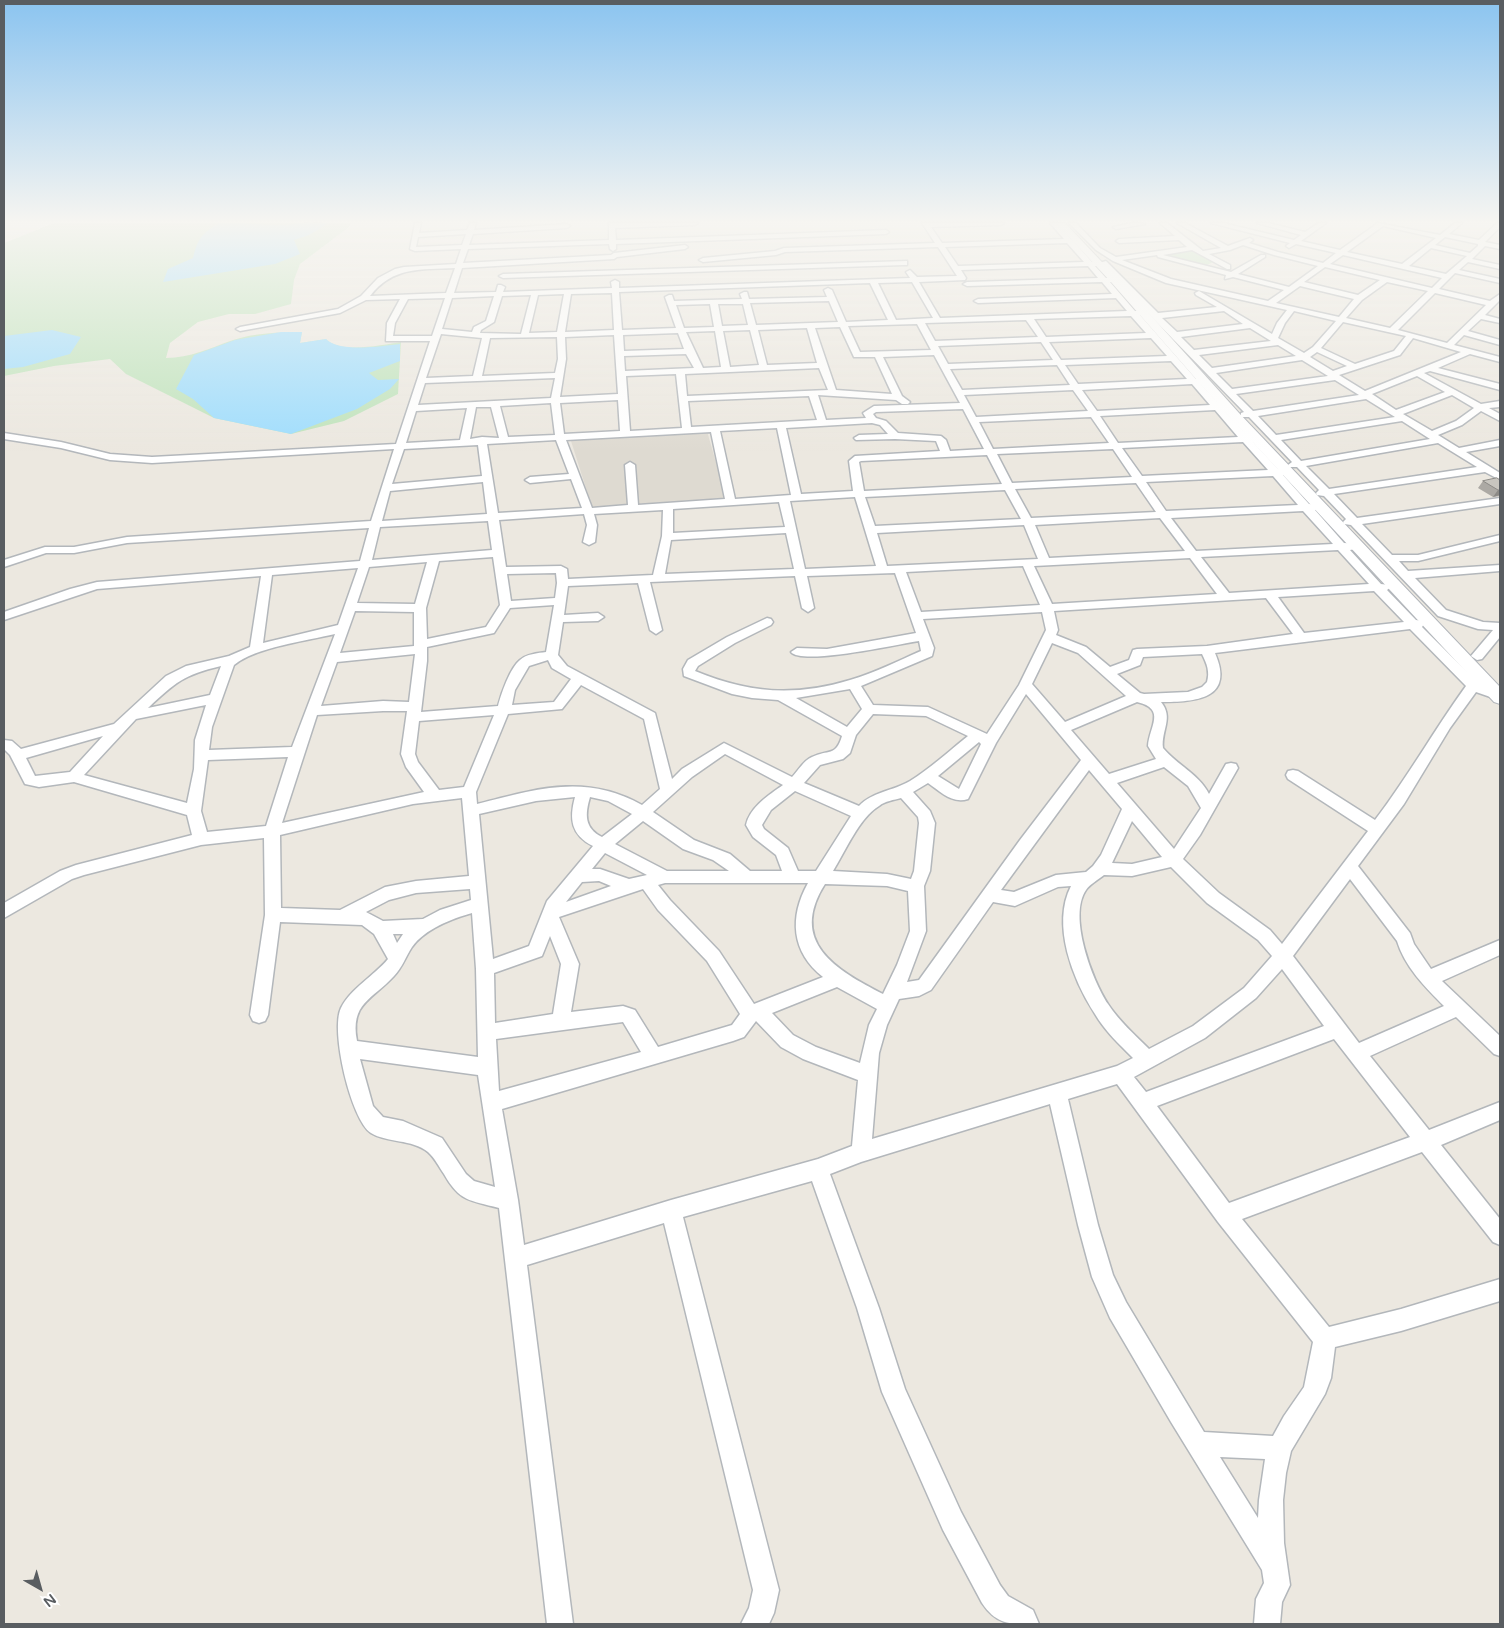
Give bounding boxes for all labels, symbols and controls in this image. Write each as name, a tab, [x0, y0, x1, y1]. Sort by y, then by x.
north arrow	[15, 1563, 65, 1613]
text: N	[40, 1590, 59, 1610]

